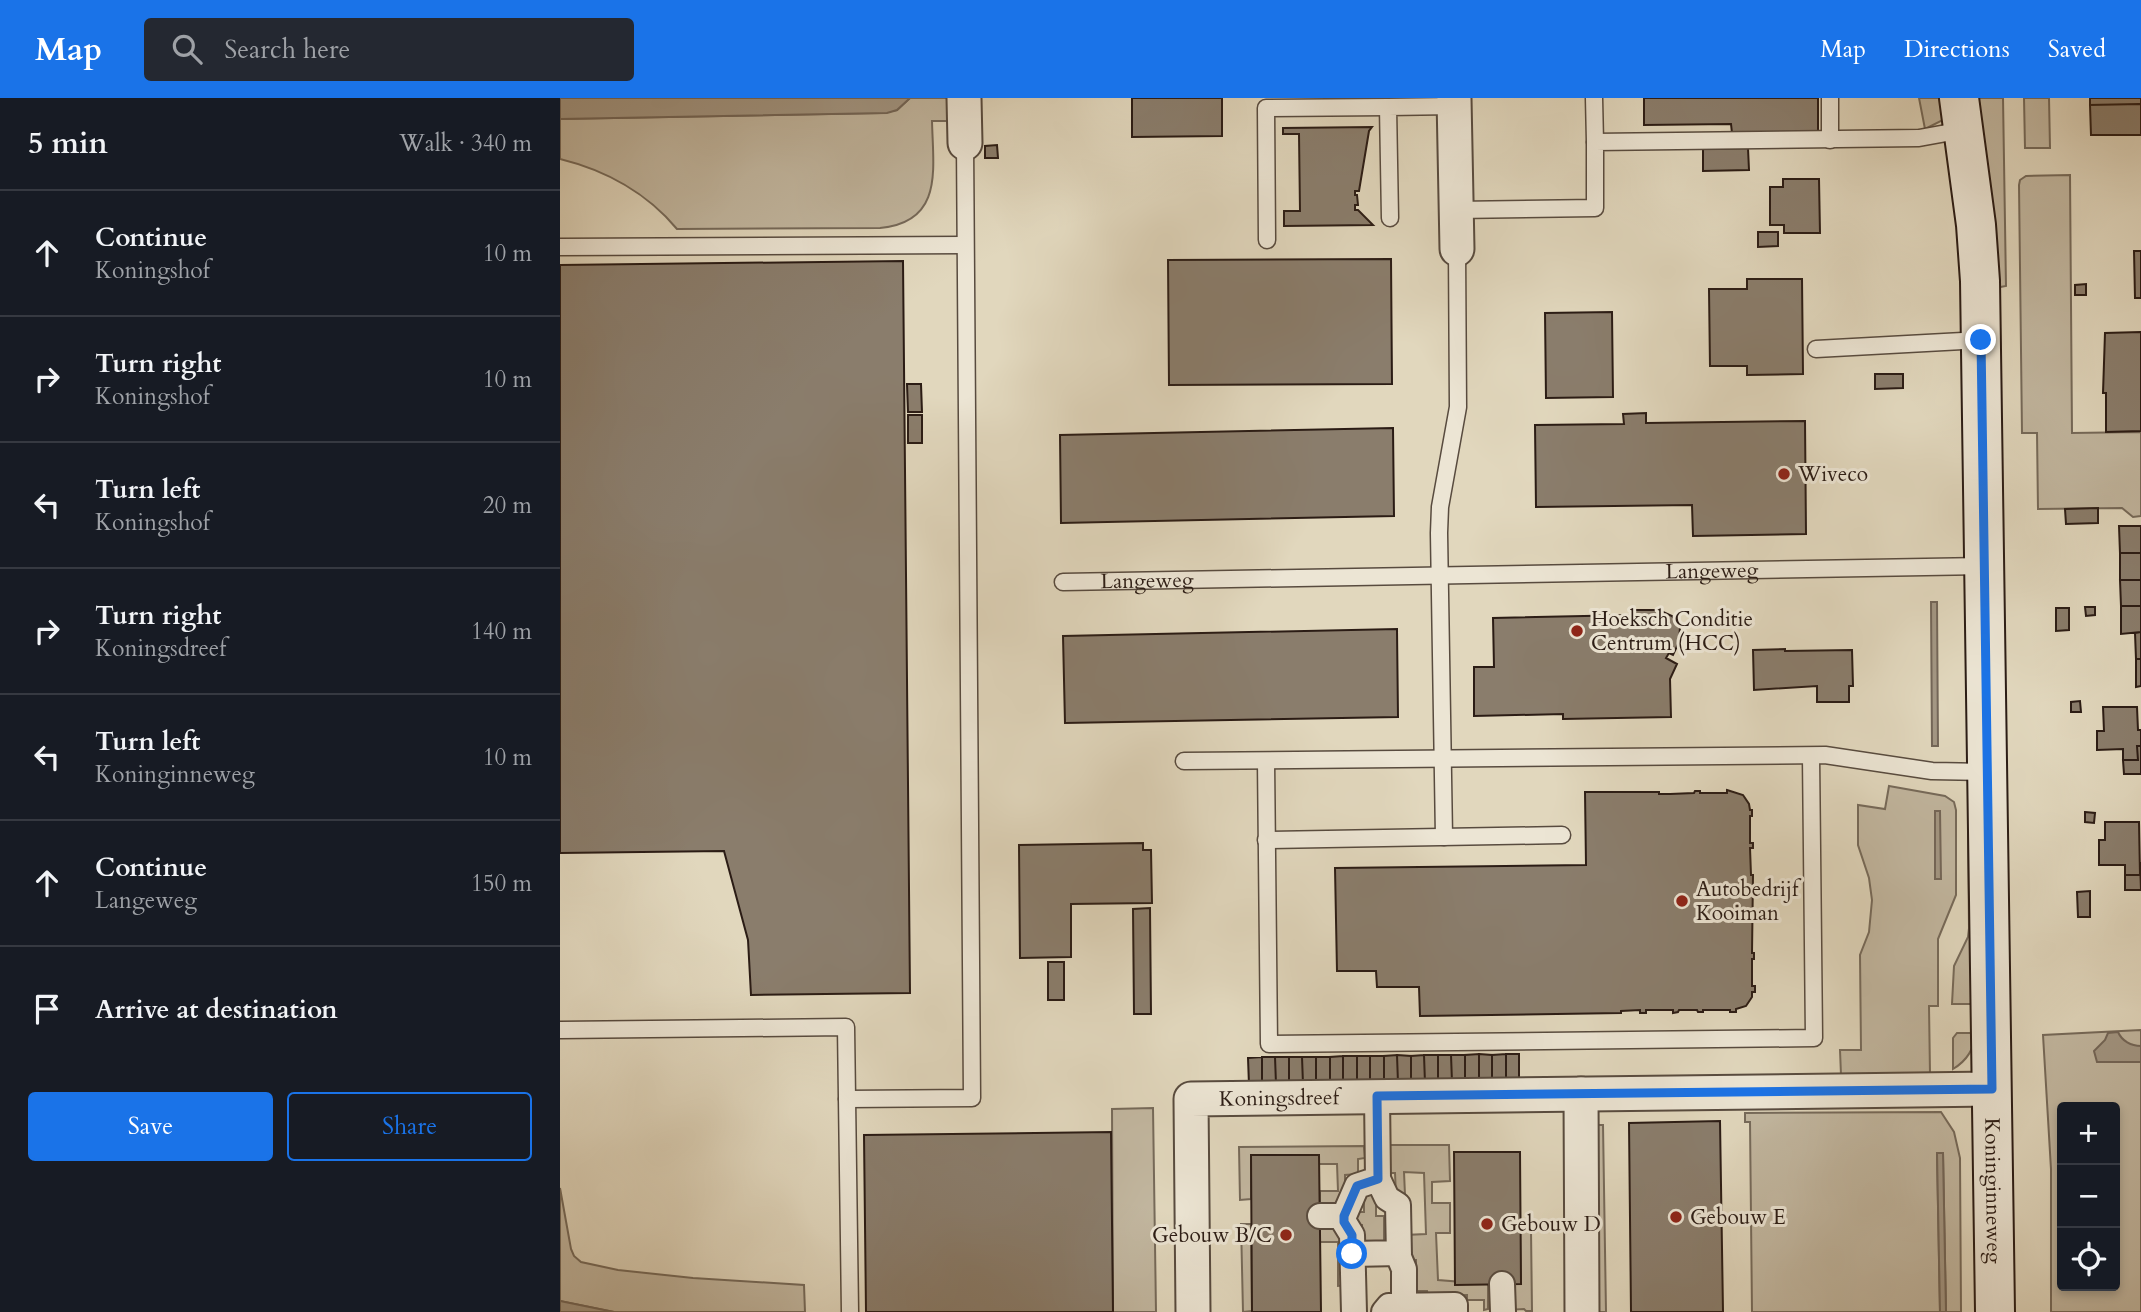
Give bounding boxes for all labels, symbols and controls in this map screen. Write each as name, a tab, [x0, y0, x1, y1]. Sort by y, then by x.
search box	[144, 18, 634, 81]
text: Map	[35, 27, 102, 72]
icon: search	[168, 30, 206, 68]
text: Search here	[224, 32, 350, 67]
text: Map	[1820, 33, 1866, 66]
text: Directions	[1904, 33, 2010, 66]
text: Saved	[2048, 33, 2106, 66]
text: 5 min	[28, 123, 108, 164]
text: Walk · 340 m	[399, 128, 532, 159]
text: Continue	[95, 220, 207, 255]
icon: ahead	[28, 234, 66, 272]
text: 10 m	[483, 238, 532, 269]
text: Koningshof	[95, 255, 210, 286]
route end	[1965, 324, 1996, 355]
text: Turn right	[95, 346, 222, 381]
icon: right	[28, 360, 66, 398]
text: 10 m	[483, 364, 532, 395]
text: Koningshof	[95, 381, 210, 412]
place label: Wiveco	[1797, 460, 1868, 489]
marker: Wiveco	[1776, 466, 1792, 482]
text: Turn left	[95, 472, 200, 507]
icon: left	[28, 486, 66, 524]
text: 20 m	[483, 490, 532, 521]
text: Koningshof	[95, 507, 210, 538]
street label: Langeweg	[1665, 555, 1759, 586]
street label: Langeweg	[1100, 565, 1194, 596]
text: Turn right	[95, 598, 222, 633]
place label: Hoeksch Conditie Centrum (HCC)	[1591, 605, 1753, 658]
icon: right	[28, 612, 66, 650]
text: 140 m	[471, 616, 532, 647]
marker: Hoeksch Conditie Centrum (HCC)	[1569, 623, 1585, 639]
text: Koningsdreef	[95, 633, 226, 664]
text: Turn left	[95, 724, 200, 759]
icon: left	[28, 738, 66, 776]
text: 10 m	[483, 742, 532, 773]
text: Koninginneweg	[95, 759, 255, 790]
text: Continue	[95, 850, 207, 885]
icon: ahead	[28, 864, 66, 902]
text: 150 m	[471, 868, 532, 899]
place label: Autobedrijf Kooiman	[1696, 875, 1802, 928]
text: Langeweg	[95, 885, 197, 916]
marker: Autobedrijf Kooiman	[1674, 893, 1690, 909]
icon: arrive	[28, 990, 66, 1028]
text: Arrive at destination	[95, 992, 338, 1027]
street label: Koningsdreef	[1219, 1083, 1343, 1113]
button: Save	[28, 1092, 273, 1161]
button: Share	[287, 1092, 532, 1161]
map controls	[2057, 1102, 2120, 1291]
button: +	[2057, 1102, 2120, 1165]
street label: Koninginneweg	[1978, 1117, 2009, 1264]
button: −	[2057, 1165, 2120, 1228]
place label: Gebouw E	[1690, 1203, 1786, 1232]
marker: Gebouw E	[1668, 1209, 1684, 1225]
place label: Gebouw D	[1501, 1210, 1601, 1239]
marker: Gebouw D	[1479, 1216, 1495, 1232]
place label: Gebouw B/C	[1152, 1221, 1272, 1250]
marker: Gebouw B/C	[1278, 1227, 1294, 1243]
button: locate	[2057, 1228, 2120, 1291]
route start	[1336, 1238, 1367, 1269]

